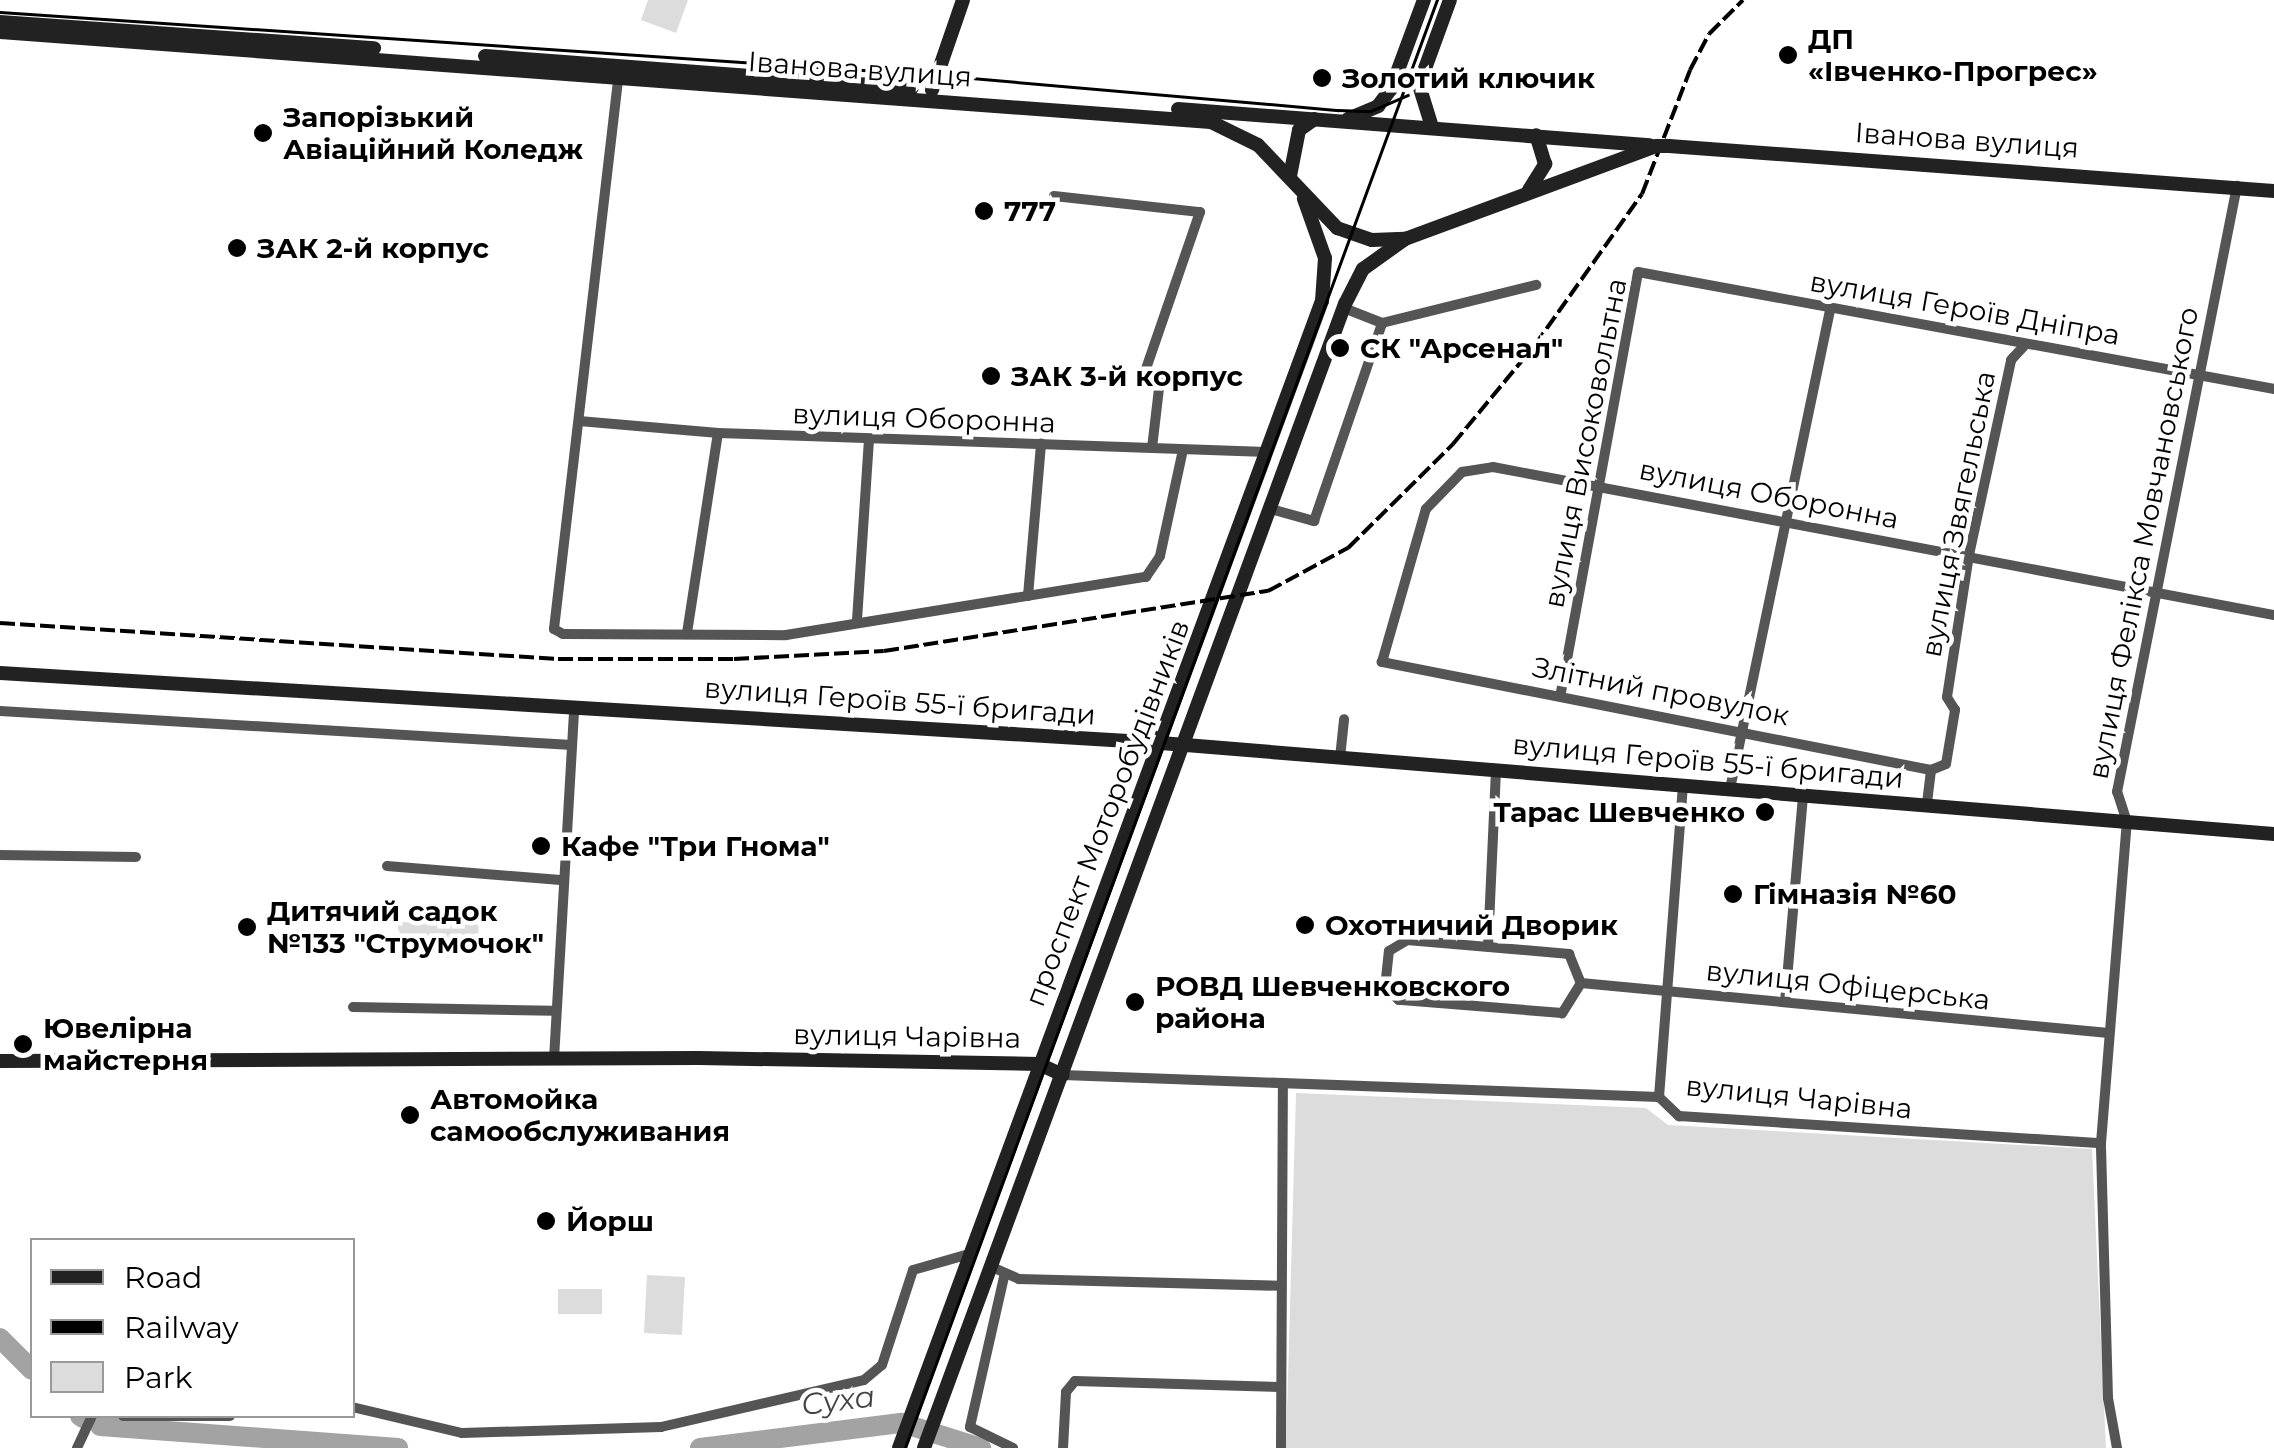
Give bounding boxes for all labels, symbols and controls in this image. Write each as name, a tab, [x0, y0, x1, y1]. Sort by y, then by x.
place label: ДП «Івченко-Прогрес»	[1808, 22, 2098, 88]
street label: Іванова вулиця	[747, 44, 973, 94]
marker: ДП «Івченко-Прогрес»	[1777, 44, 1799, 66]
place label: Золотий ключик	[1342, 61, 1595, 95]
marker: Золотий ключик	[1311, 67, 1333, 89]
place label: Запорізький Авіаційний Коледж	[283, 100, 583, 166]
street label: Іванова вулиця	[1854, 115, 2080, 165]
marker: Запорізький Авіаційний Коледж	[252, 122, 274, 144]
place label: 777	[1004, 194, 1056, 228]
marker: 777	[973, 200, 995, 222]
place label: ЗАК 2-й корпус	[257, 231, 489, 265]
marker: ЗАК 2-й корпус	[226, 237, 248, 259]
street label: вулиця Героїв Дніпра	[1807, 264, 2123, 352]
street label: вулиця Високовольтна	[1537, 275, 1633, 611]
street label: вулиця Фелікса Мовчановського	[2081, 304, 2205, 782]
place label: СК "Арсенал"	[1360, 331, 1563, 365]
marker: СК "Арсенал"	[1329, 337, 1351, 359]
place label: ЗАК 3-й корпус	[1011, 359, 1243, 393]
marker: ЗАК 3-й корпус	[980, 365, 1002, 387]
street label: вулиця Звягельська	[1914, 368, 2002, 660]
street label: вулиця Оборонна	[792, 397, 1056, 439]
street label: вулиця Оборонна	[1636, 452, 1902, 536]
street label: проспект Моторобудівників	[1018, 615, 1196, 1011]
street label: Злітний провулок	[1530, 650, 1792, 732]
street label: вулиця Героїв 55-ї бригади	[703, 671, 1097, 731]
street label: вулиця Героїв 55-ї бригади	[1511, 727, 1905, 795]
place label: Тарас Шевченко	[1493, 795, 1745, 829]
marker: Тарас Шевченко	[1754, 801, 1776, 823]
place label: Кафе "Три Гнома"	[561, 829, 830, 863]
marker: Кафе "Три Гнома"	[530, 835, 552, 857]
place label: Гімназія №60	[1753, 877, 1956, 911]
marker: Гімназія №60	[1722, 883, 1744, 905]
place label: Дитячий садок №133 "Струмочок"	[267, 894, 544, 960]
place label: Охотничий Дворик	[1325, 908, 1618, 942]
marker: Охотничий Дворик	[1294, 914, 1316, 936]
marker: Дитячий садок №133 "Струмочок"	[236, 916, 258, 938]
street label: вулиця Офіцерська	[1704, 953, 1992, 1017]
place label: РОВД Шевченковского района	[1155, 969, 1510, 1035]
marker: РОВД Шевченковского района	[1124, 991, 1146, 1013]
place label: Ювелірна майстерня	[43, 1011, 208, 1077]
street label: вулиця Чарівна	[793, 1017, 1021, 1055]
marker: Ювелірна майстерня	[12, 1033, 34, 1055]
street label: вулиця Чарівна	[1684, 1068, 1914, 1126]
place label: Автомойка самообслуживания	[430, 1082, 730, 1148]
marker: Автомойка самообслуживания	[399, 1104, 421, 1126]
place label: Йорш	[566, 1204, 654, 1238]
marker: Йорш	[535, 1210, 557, 1232]
legend	[30, 1238, 355, 1418]
text: Road	[124, 1259, 202, 1296]
text: Railway	[124, 1309, 239, 1346]
text: Park	[124, 1359, 193, 1396]
water label: Суха	[799, 1379, 877, 1423]

